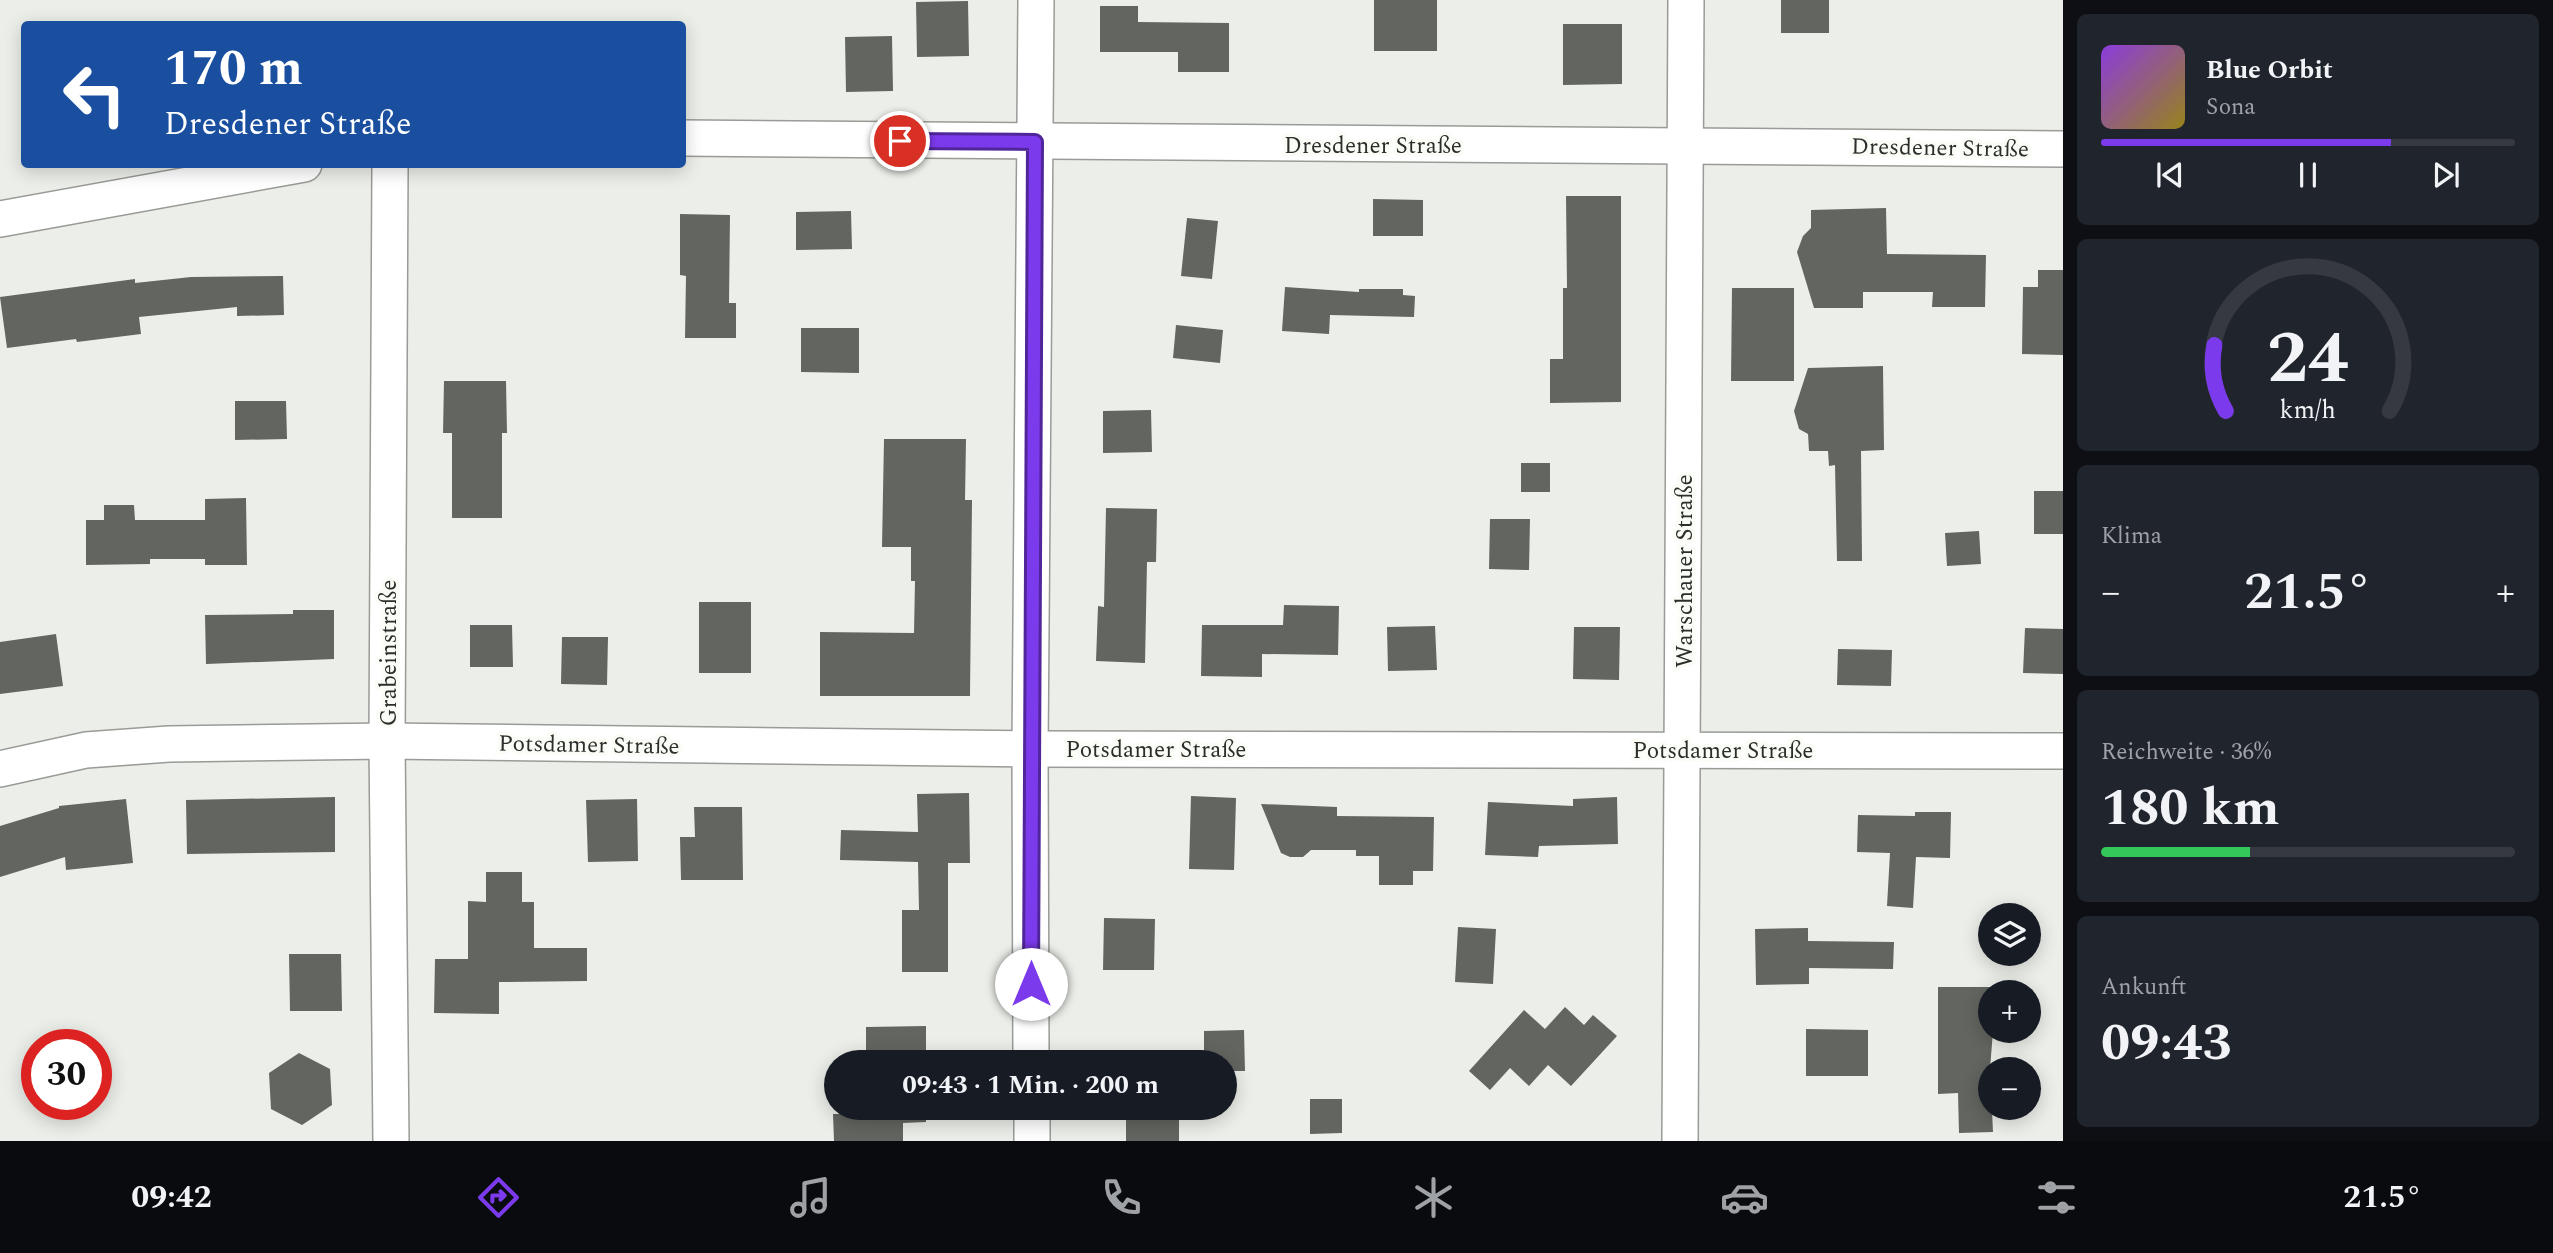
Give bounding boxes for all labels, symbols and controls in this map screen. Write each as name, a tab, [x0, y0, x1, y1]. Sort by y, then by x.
text: 170 m	[164, 32, 303, 107]
icon: left	[49, 49, 140, 140]
text: Blue Orbit	[2206, 50, 2333, 90]
text: Sona	[2206, 90, 2256, 125]
text: Dresdener Straße	[164, 100, 411, 149]
pin	[870, 111, 930, 171]
icon: arrive	[881, 122, 919, 160]
street label: Dresdener Straße	[1284, 129, 1462, 164]
street label: Dresdener Straße	[1851, 129, 2029, 168]
icon: previous	[2151, 156, 2189, 194]
icon: pause	[2289, 156, 2327, 194]
icon: next	[2427, 156, 2465, 194]
text: 24	[2267, 305, 2349, 416]
text: km/h	[2280, 392, 2336, 430]
street label: Warschauer Straße	[1668, 474, 1703, 668]
text: Klima	[2101, 519, 2162, 554]
text: 21.5°	[2244, 553, 2372, 632]
text: −	[2101, 564, 2120, 622]
text: +	[2496, 564, 2515, 622]
street label: Grabeinstraße	[372, 580, 407, 726]
street label: Potsdamer Straße	[498, 726, 680, 765]
street label: Potsdamer Straße	[1065, 733, 1247, 768]
street label: Potsdamer Straße	[1632, 734, 1814, 769]
text: Reichweite · 36%	[2101, 735, 2271, 770]
text: 180 km	[2101, 769, 2280, 848]
map controls	[1978, 903, 2041, 1120]
button: layers	[1978, 903, 2041, 966]
position arrow	[994, 947, 1068, 1021]
text: Ankunft	[2101, 970, 2186, 1005]
button: +	[1978, 980, 2041, 1043]
text: 09:43	[2101, 1004, 2232, 1083]
speed limit sign: 30	[21, 1029, 112, 1120]
button: −	[1978, 1057, 2041, 1120]
text: 09:43 · 1 Min. · 200 m	[902, 1065, 1159, 1105]
text: 09:42	[131, 1173, 212, 1222]
icon: directions	[474, 1173, 523, 1222]
icon: music	[786, 1173, 835, 1222]
icon: phone	[1097, 1173, 1146, 1222]
icon: climate	[1409, 1173, 1458, 1222]
icon: car	[1720, 1173, 1769, 1222]
icon: filters	[2032, 1173, 2081, 1222]
text: 21.5°	[2343, 1173, 2422, 1222]

